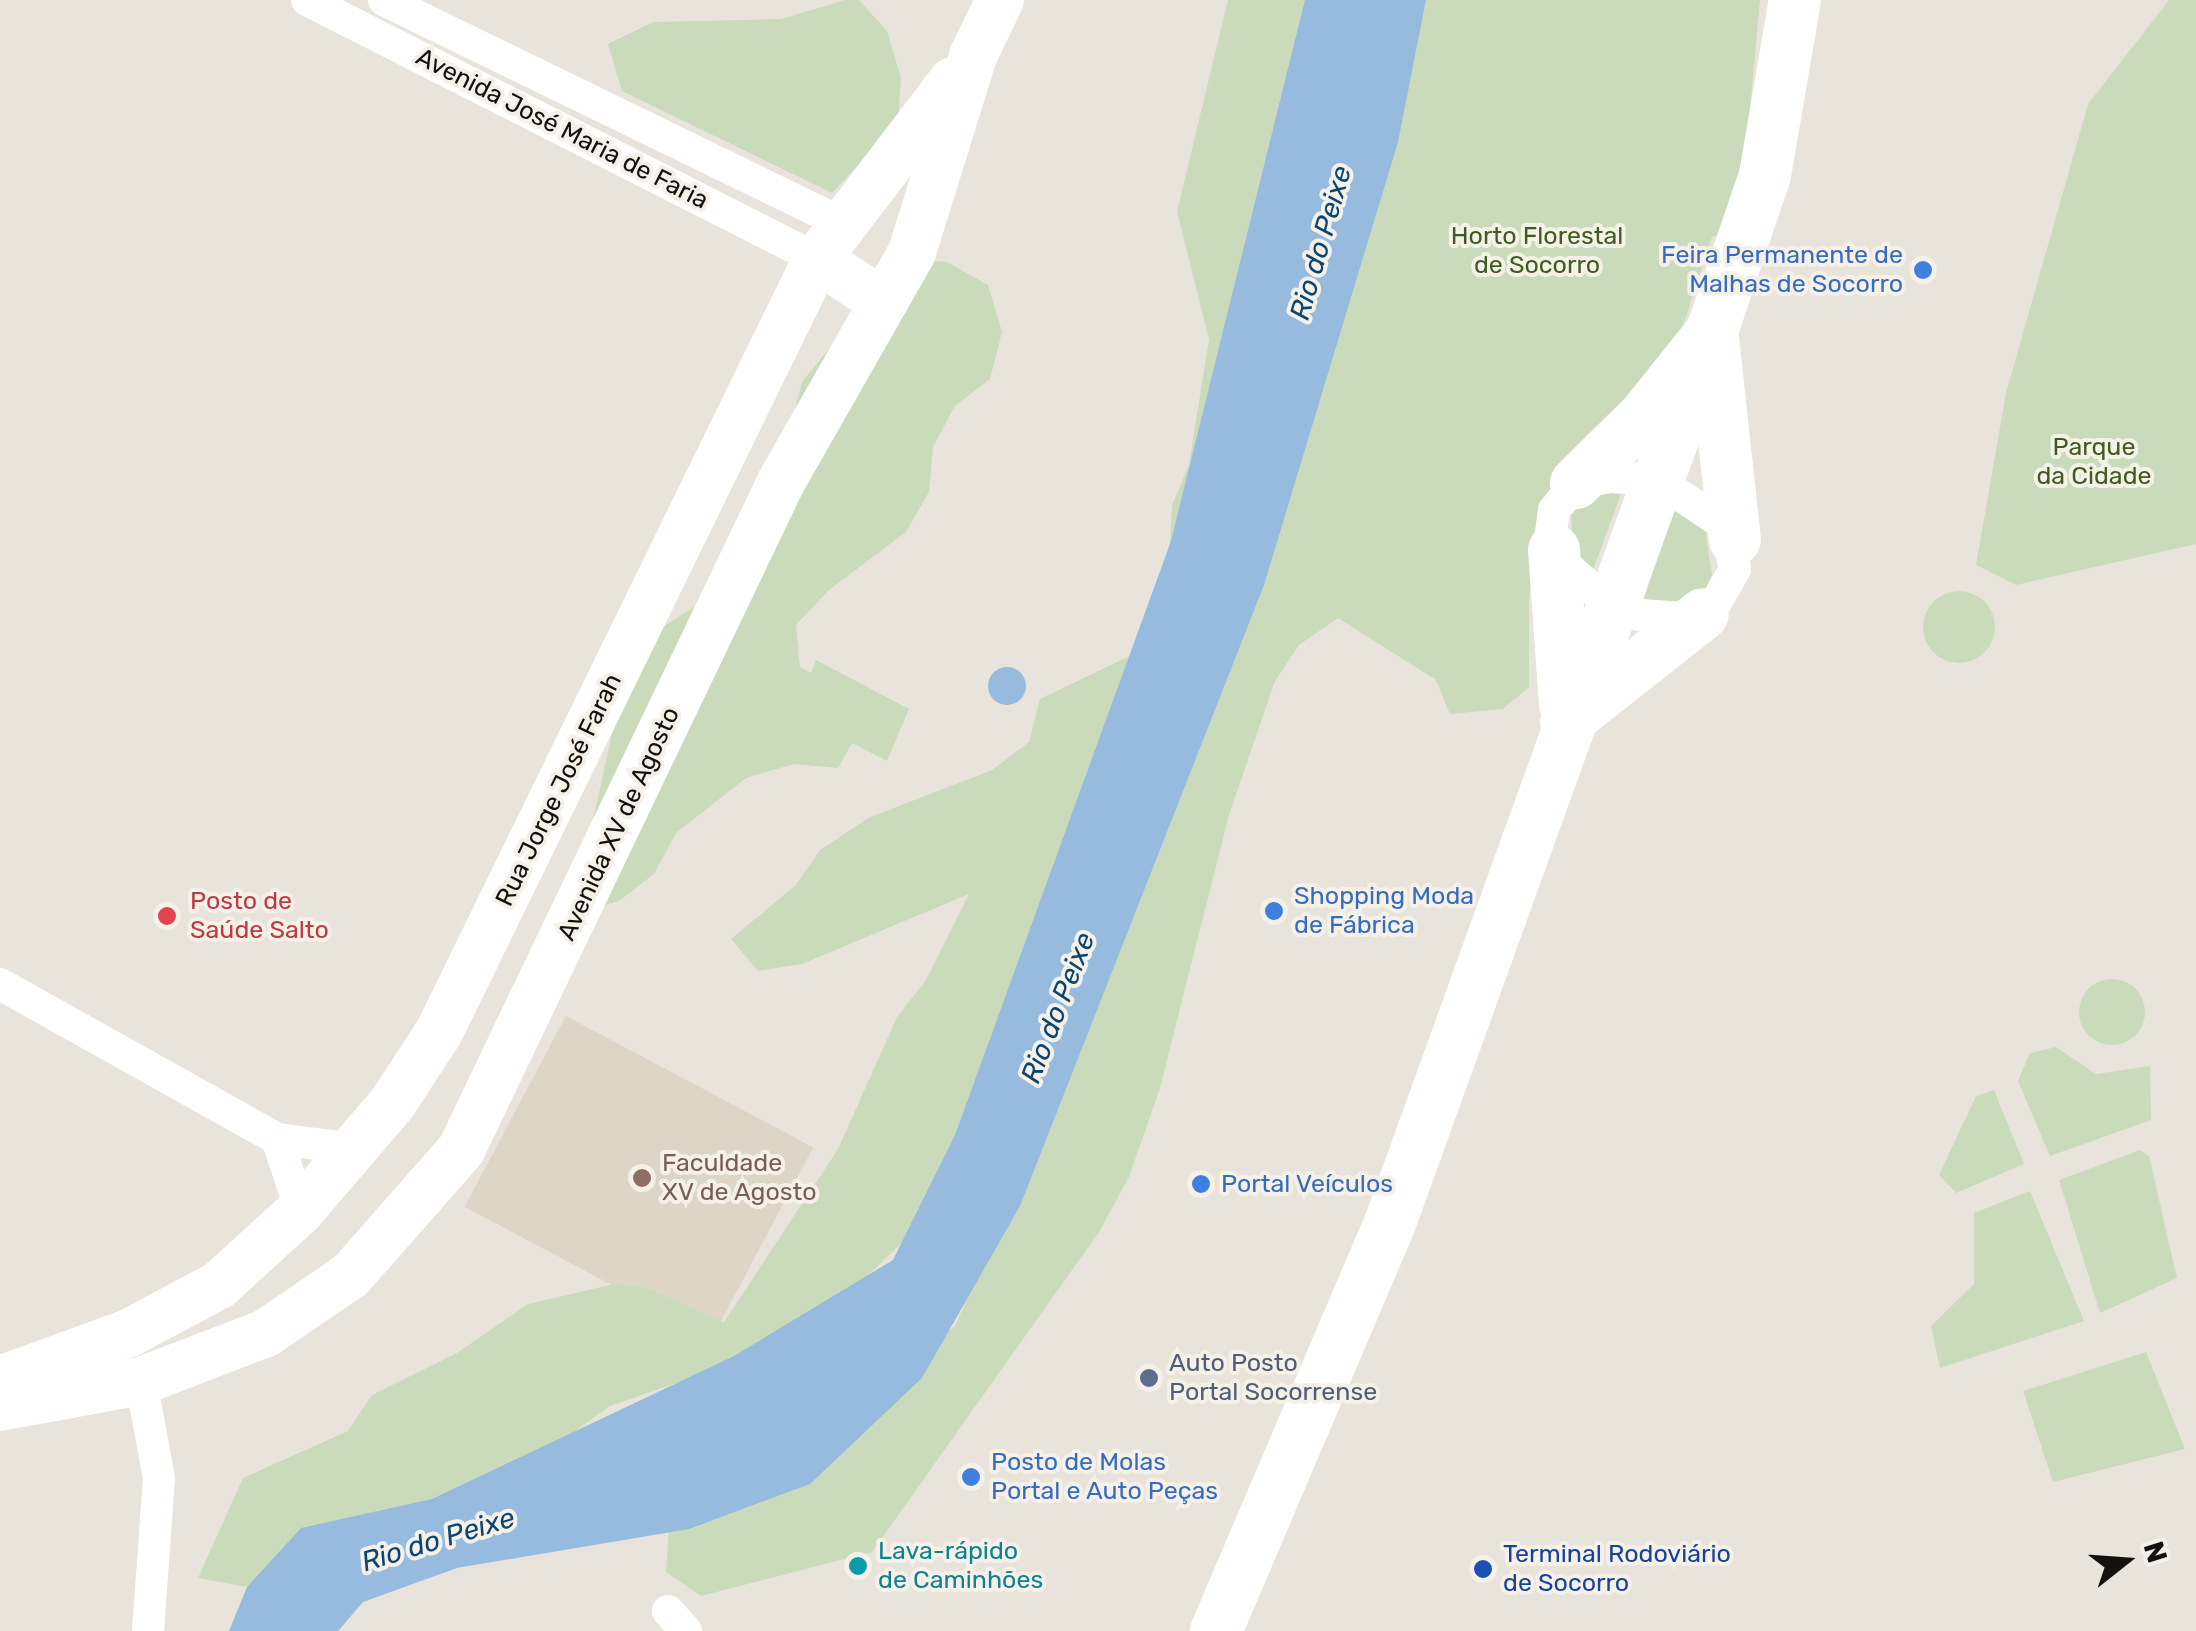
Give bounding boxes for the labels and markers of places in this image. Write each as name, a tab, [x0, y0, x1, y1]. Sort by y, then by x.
place label: Feira Permanente de Malhas de Socorro	[1661, 241, 1903, 300]
marker: Feira Permanente de Malhas de Socorro	[1912, 259, 1934, 281]
place label: Shopping Moda de Fábrica	[1294, 882, 1474, 941]
place label: Posto de Saúde Salto	[190, 887, 329, 946]
marker: Shopping Moda de Fábrica	[1263, 900, 1285, 922]
marker: Posto de Saúde Salto	[154, 903, 180, 929]
place label: Faculdade XV de Agosto	[662, 1149, 818, 1208]
marker: Faculdade XV de Agosto	[631, 1167, 653, 1189]
place label: Portal Veículos	[1221, 1169, 1394, 1199]
marker: Portal Veículos	[1190, 1173, 1212, 1195]
place label: Auto Posto Portal Socorrense	[1169, 1349, 1377, 1408]
marker: Auto Posto Portal Socorrense	[1138, 1367, 1160, 1389]
place label: Posto de Molas Portal e Auto Peças	[991, 1448, 1219, 1507]
marker: Posto de Molas Portal e Auto Peças	[960, 1466, 982, 1488]
place label: Lava-rápido de Caminhões	[878, 1537, 1043, 1596]
place label: Terminal Rodoviário de Socorro	[1503, 1540, 1731, 1599]
marker: Lava-rápido de Caminhões	[847, 1555, 869, 1577]
marker: Terminal Rodoviário de Socorro	[1472, 1558, 1494, 1580]

